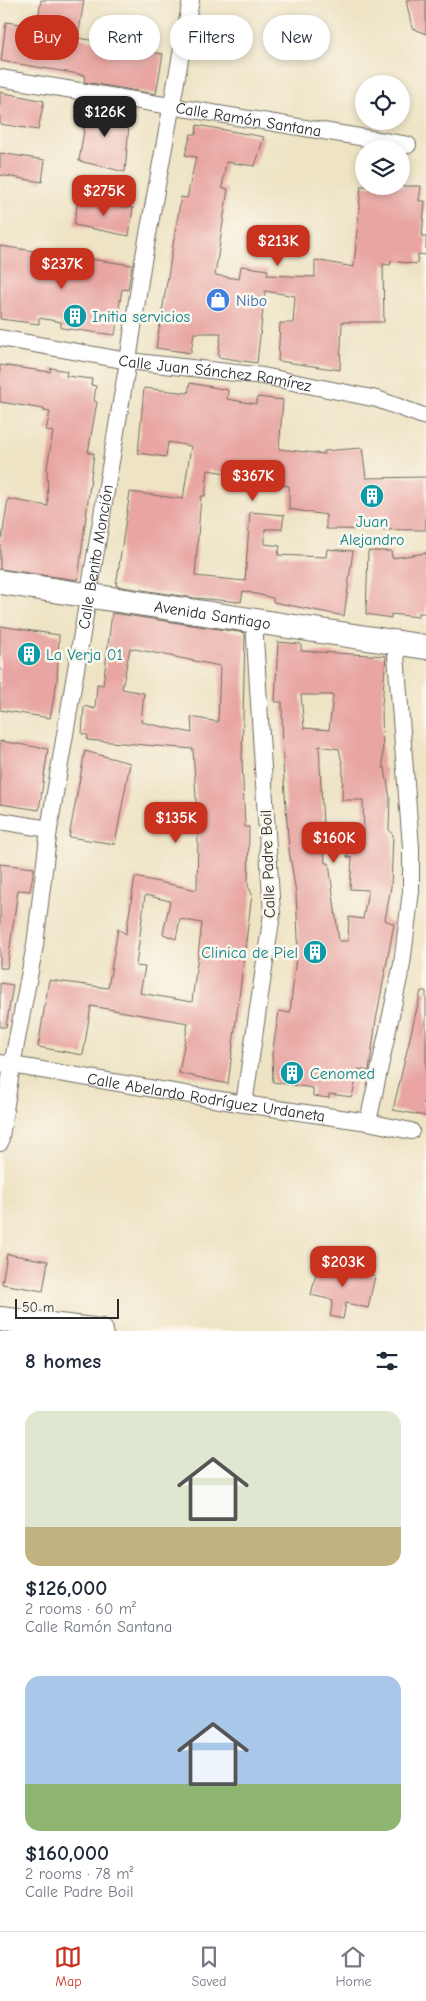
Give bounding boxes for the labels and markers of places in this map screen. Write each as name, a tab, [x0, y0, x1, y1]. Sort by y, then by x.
pin: $126K	[70, 96, 140, 138]
pin: $275K	[69, 174, 139, 217]
pin: $213K	[243, 224, 313, 267]
pin: $237K	[27, 248, 97, 290]
shop icon: Nibo	[205, 287, 231, 313]
place label: Nibo	[236, 292, 267, 310]
building icon: Initia servicios	[62, 303, 88, 329]
place label: Initia servicios	[92, 308, 191, 326]
pin: $367K	[218, 460, 288, 502]
building icon: Juan Alejandro	[359, 483, 385, 509]
place label: Juan Alejandro	[340, 513, 404, 549]
building icon: La Verja 01	[16, 641, 42, 667]
place label: La Verja 01	[46, 646, 123, 664]
pin: $135K	[141, 802, 211, 844]
pin: $160K	[299, 822, 369, 864]
building icon: Clinica de Piel	[302, 939, 328, 965]
place label: Clinica de Piel	[201, 944, 298, 962]
building icon: Cenomed	[279, 1060, 305, 1086]
place label: Cenomed	[310, 1065, 375, 1083]
pin: $203K	[308, 1246, 378, 1288]

